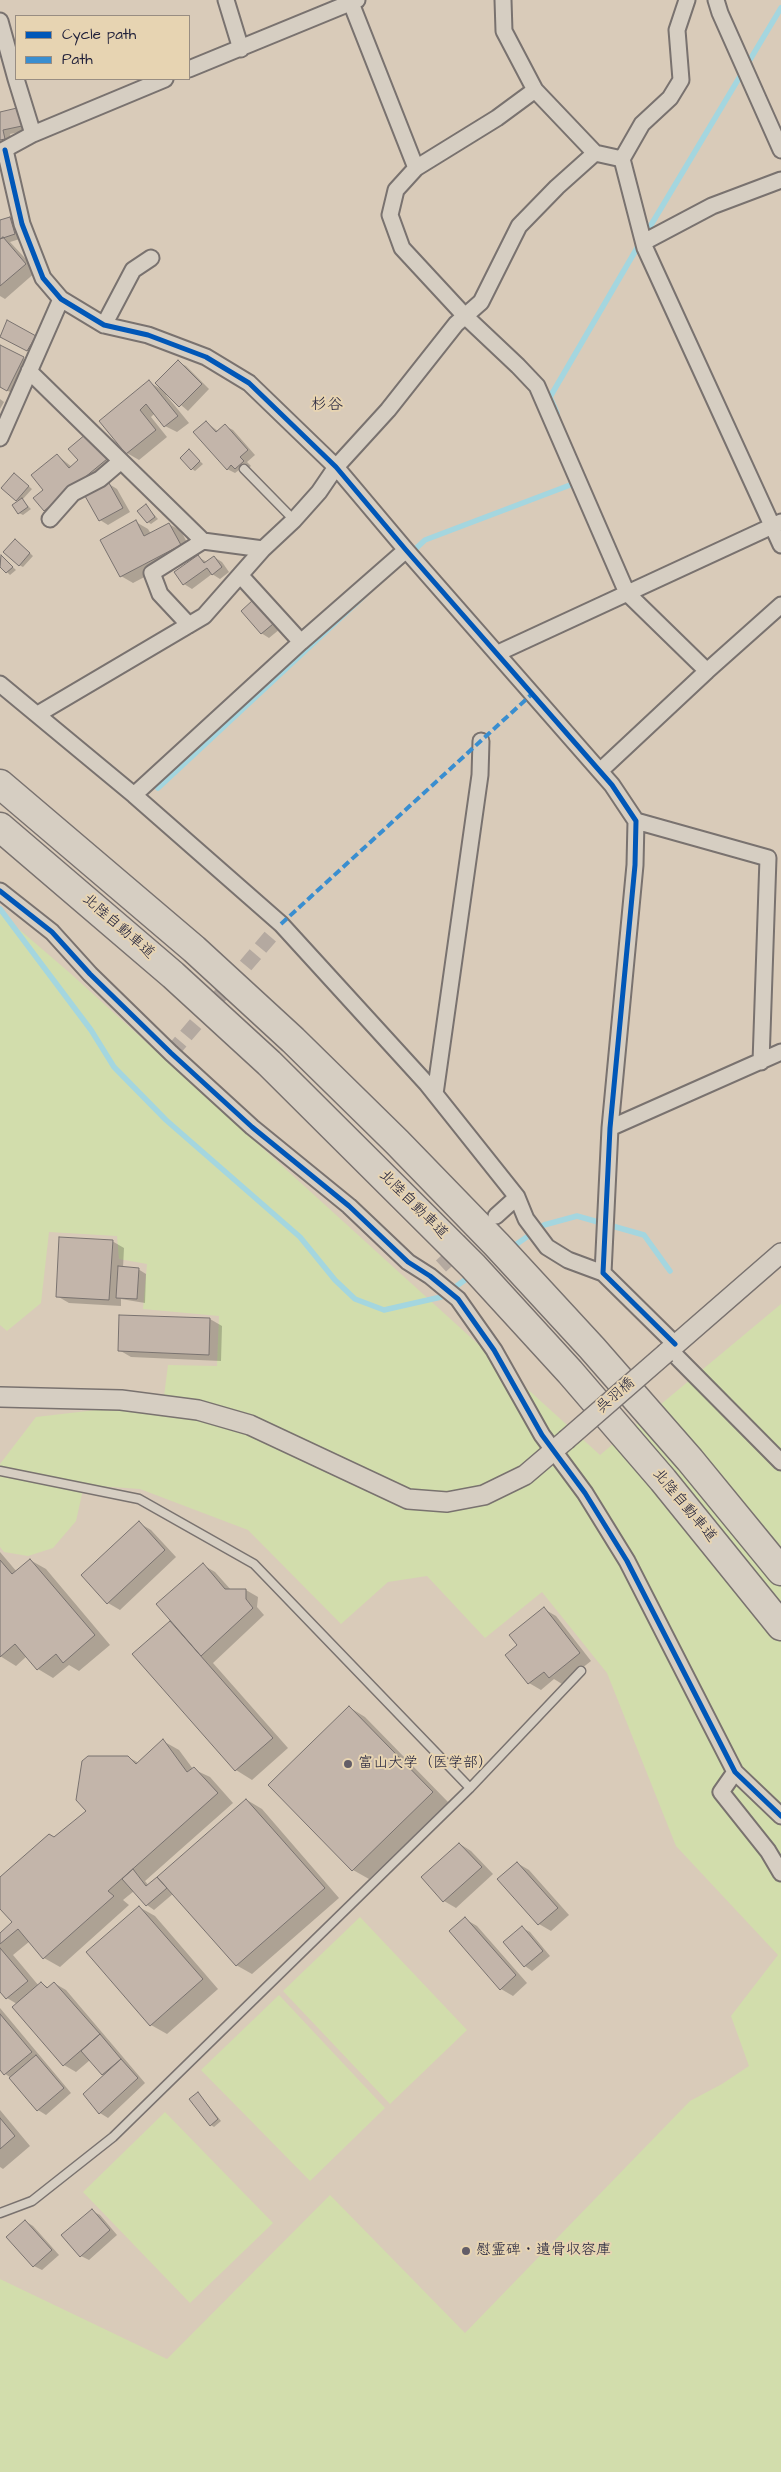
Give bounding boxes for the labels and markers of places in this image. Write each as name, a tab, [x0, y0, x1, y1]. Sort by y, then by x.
place label: 富山大学（医学部）	[358, 1755, 493, 1773]
marker: 富山大学（医学部）	[342, 1758, 354, 1770]
place label: 慰霊碑・遺骨収容庫	[476, 2242, 611, 2260]
marker: 慰霊碑・遺骨収容庫	[460, 2245, 472, 2257]

